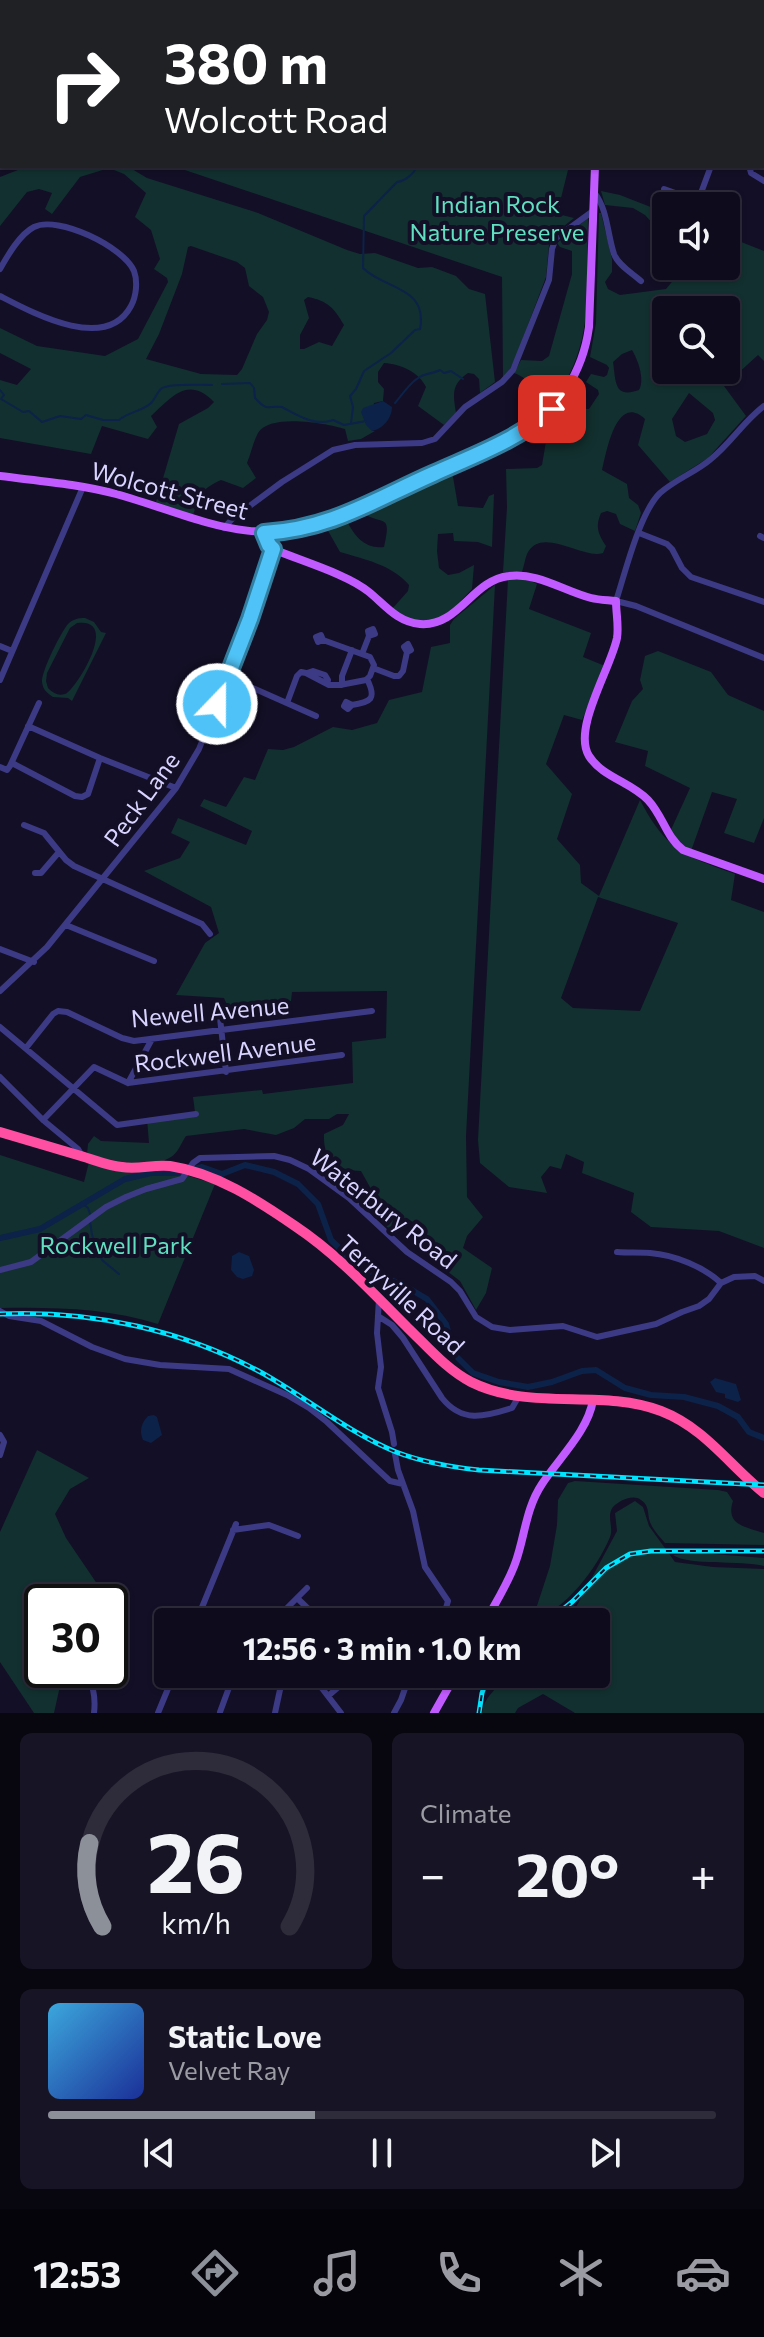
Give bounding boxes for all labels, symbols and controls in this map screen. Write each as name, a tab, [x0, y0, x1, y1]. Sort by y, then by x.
text: 380 m	[164, 27, 328, 96]
icon: right	[32, 32, 136, 136]
text: Wolcott Road	[164, 96, 388, 140]
park label: Indian Rock Nature Preserve	[410, 189, 584, 246]
map controls	[652, 192, 740, 384]
button: sound	[652, 192, 740, 280]
button: search	[652, 296, 740, 384]
pin	[518, 375, 586, 443]
icon: arrive	[530, 387, 574, 431]
street label: Wolcott Street	[88, 455, 252, 525]
position arrow	[175, 662, 259, 746]
street label: Peck Lane	[97, 746, 185, 852]
street label: Newell Avenue	[130, 990, 290, 1032]
street label: Rockwell Avenue	[133, 1026, 317, 1078]
street label: Waterbury Road	[305, 1142, 463, 1274]
street label: Terryville Road	[333, 1228, 471, 1360]
park label: Rockwell Park	[40, 1230, 192, 1259]
speed limit sign: 30	[24, 1584, 128, 1688]
text: 12:56 · 3 min · 1.0 km	[243, 1629, 521, 1666]
text: Climate	[420, 1797, 512, 1828]
text: 26	[147, 1808, 245, 1910]
text: 20°	[516, 1836, 619, 1909]
text: −	[420, 1846, 445, 1900]
text: +	[690, 1846, 716, 1900]
text: km/h	[161, 1905, 231, 1940]
text: Static Love	[168, 2017, 322, 2054]
text: Velvet Ray	[168, 2054, 291, 2085]
icon: previous	[137, 2131, 181, 2175]
icon: pause	[360, 2131, 404, 2175]
icon: next	[583, 2131, 627, 2175]
icon: directions	[187, 2245, 243, 2301]
icon: music	[309, 2245, 365, 2301]
icon: phone	[431, 2245, 487, 2301]
icon: climate	[553, 2245, 609, 2301]
icon: car	[675, 2245, 731, 2301]
text: 12:53	[33, 2251, 121, 2295]

